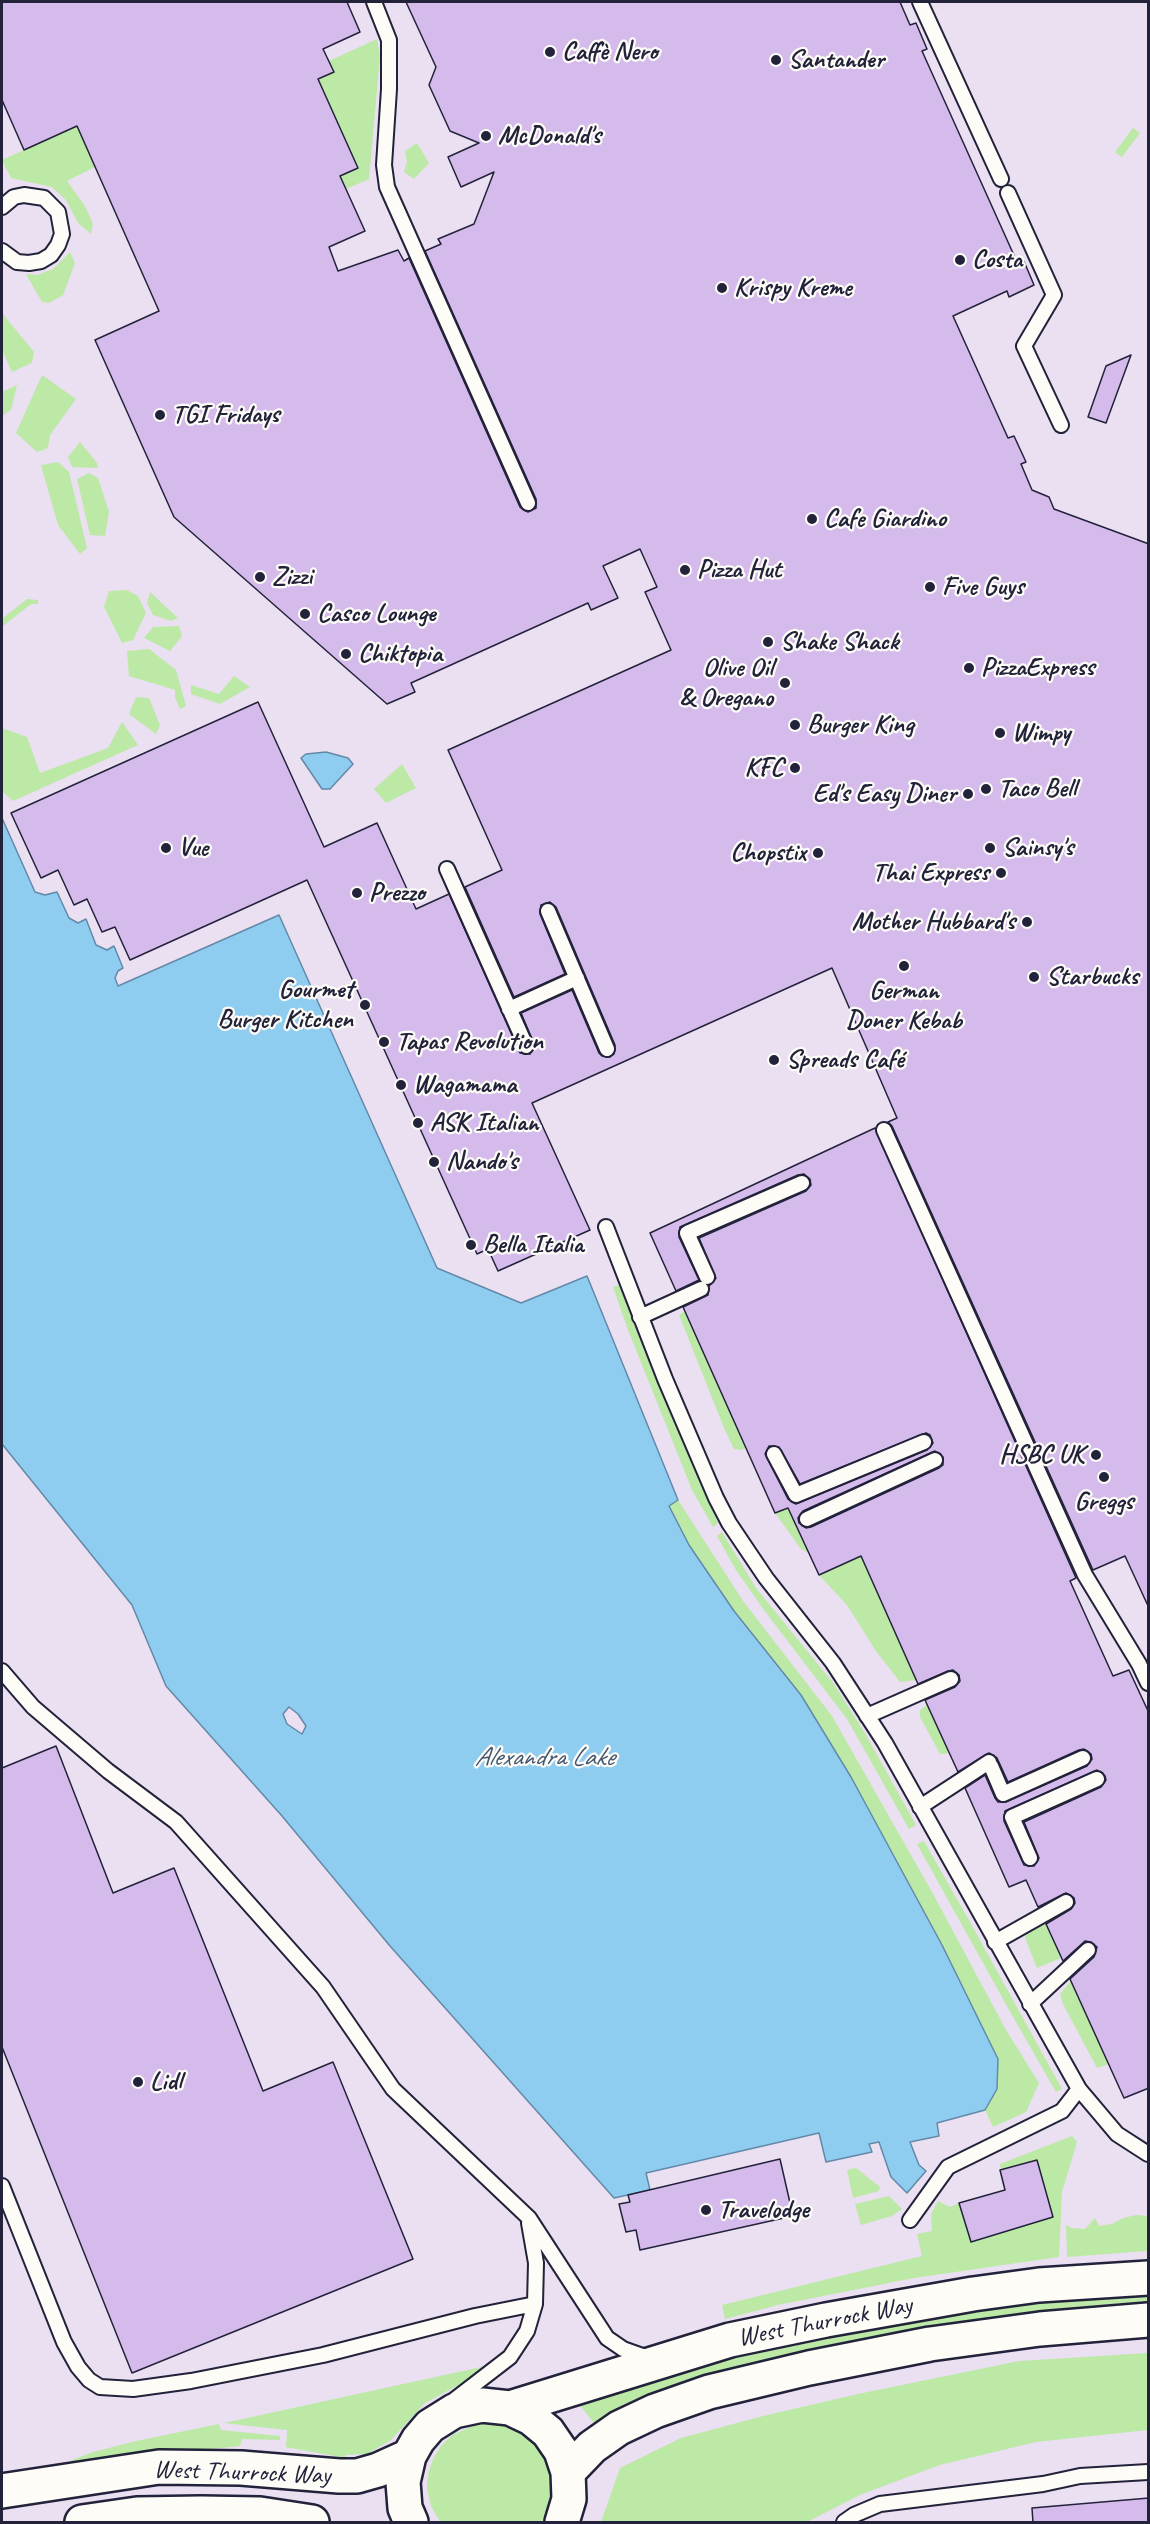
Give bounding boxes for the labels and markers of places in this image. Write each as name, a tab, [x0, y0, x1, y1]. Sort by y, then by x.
place label: Caffè Nero	[562, 36, 658, 68]
place label: Santander	[788, 44, 884, 76]
marker: Caffè Nero	[543, 45, 557, 59]
marker: Santander	[769, 53, 783, 67]
place label: McDonald's	[498, 120, 601, 152]
marker: McDonald's	[479, 129, 493, 143]
place label: Costa	[972, 244, 1022, 276]
marker: Costa	[953, 253, 967, 267]
place label: Krispy Kreme	[734, 272, 852, 304]
marker: Krispy Kreme	[715, 281, 729, 295]
place label: TGI Fridays	[172, 399, 279, 431]
marker: TGI Fridays	[153, 408, 167, 422]
place label: Cafe Giardino	[824, 503, 946, 535]
marker: Cafe Giardino	[805, 512, 819, 526]
place label: Pizza Hut	[697, 554, 781, 586]
place label: Zizzi	[272, 561, 312, 593]
marker: Pizza Hut	[678, 563, 692, 577]
marker: Zizzi	[253, 570, 267, 584]
place label: Five Guys	[942, 571, 1024, 603]
marker: Five Guys	[923, 580, 937, 594]
place label: Casco Lounge	[317, 598, 435, 630]
marker: Casco Lounge	[298, 607, 312, 621]
place label: Shake Shack	[780, 626, 898, 658]
marker: Shake Shack	[761, 635, 775, 649]
place label: Chiktopia	[358, 638, 442, 670]
marker: Chiktopia	[339, 647, 353, 661]
place label: Olive Oil & Oregano	[679, 652, 773, 714]
place label: PizzaExpress	[981, 652, 1094, 684]
marker: PizzaExpress	[962, 661, 976, 675]
marker: Olive Oil & Oregano	[778, 676, 792, 690]
place label: Burger King	[807, 709, 913, 741]
place label: Wimpy	[1012, 717, 1070, 749]
marker: Burger King	[788, 718, 802, 732]
marker: Wimpy	[993, 726, 1007, 740]
place label: KFC	[744, 752, 783, 784]
marker: KFC	[788, 761, 802, 775]
place label: Taco Bell	[998, 773, 1076, 805]
place label: Ed's Easy Diner	[813, 778, 956, 810]
marker: Taco Bell	[979, 782, 993, 796]
marker: Ed's Easy Diner	[961, 787, 975, 801]
place label: Vue	[178, 832, 208, 864]
place label: Sainsy's	[1002, 832, 1073, 864]
place label: Chopstix	[730, 837, 806, 869]
marker: Vue	[159, 841, 173, 855]
marker: Sainsy's	[983, 841, 997, 855]
marker: Chopstix	[811, 846, 825, 860]
place label: Thai Express	[872, 857, 989, 889]
marker: Thai Express	[994, 866, 1008, 880]
place label: Prezzo	[369, 877, 425, 909]
marker: Prezzo	[350, 886, 364, 900]
place label: Mother Hubbard's	[852, 906, 1015, 938]
marker: Mother Hubbard's	[1020, 915, 1034, 929]
marker: German Doner Kebab	[897, 959, 911, 973]
place label: Starbucks	[1046, 961, 1138, 993]
marker: Starbucks	[1027, 970, 1041, 984]
place label: Gourmet Burger Kitchen	[217, 974, 353, 1036]
place label: German Doner Kebab	[846, 975, 962, 1036]
marker: Gourmet Burger Kitchen	[358, 998, 372, 1012]
place label: Tapas Revolution	[396, 1026, 543, 1058]
marker: Tapas Revolution	[377, 1035, 391, 1049]
place label: Spreads Café	[786, 1044, 903, 1076]
marker: Spreads Café	[767, 1053, 781, 1067]
place label: Wagamama	[413, 1069, 517, 1101]
marker: Wagamama	[394, 1078, 408, 1092]
place label: ASK Italian	[430, 1107, 539, 1139]
marker: ASK Italian	[411, 1116, 425, 1130]
place label: Nando's	[446, 1146, 518, 1178]
marker: Nando's	[427, 1155, 441, 1169]
place label: Bella Italia	[483, 1229, 583, 1261]
marker: Bella Italia	[464, 1238, 478, 1252]
place label: HSBC UK	[999, 1439, 1084, 1471]
marker: HSBC UK	[1089, 1448, 1103, 1462]
marker: Greggs	[1097, 1470, 1111, 1484]
place label: Greggs	[1075, 1486, 1133, 1518]
place label: Lidl	[150, 2066, 182, 2098]
marker: Lidl	[131, 2075, 145, 2089]
place label: Travelodge	[718, 2194, 809, 2226]
marker: Travelodge	[699, 2203, 713, 2217]

